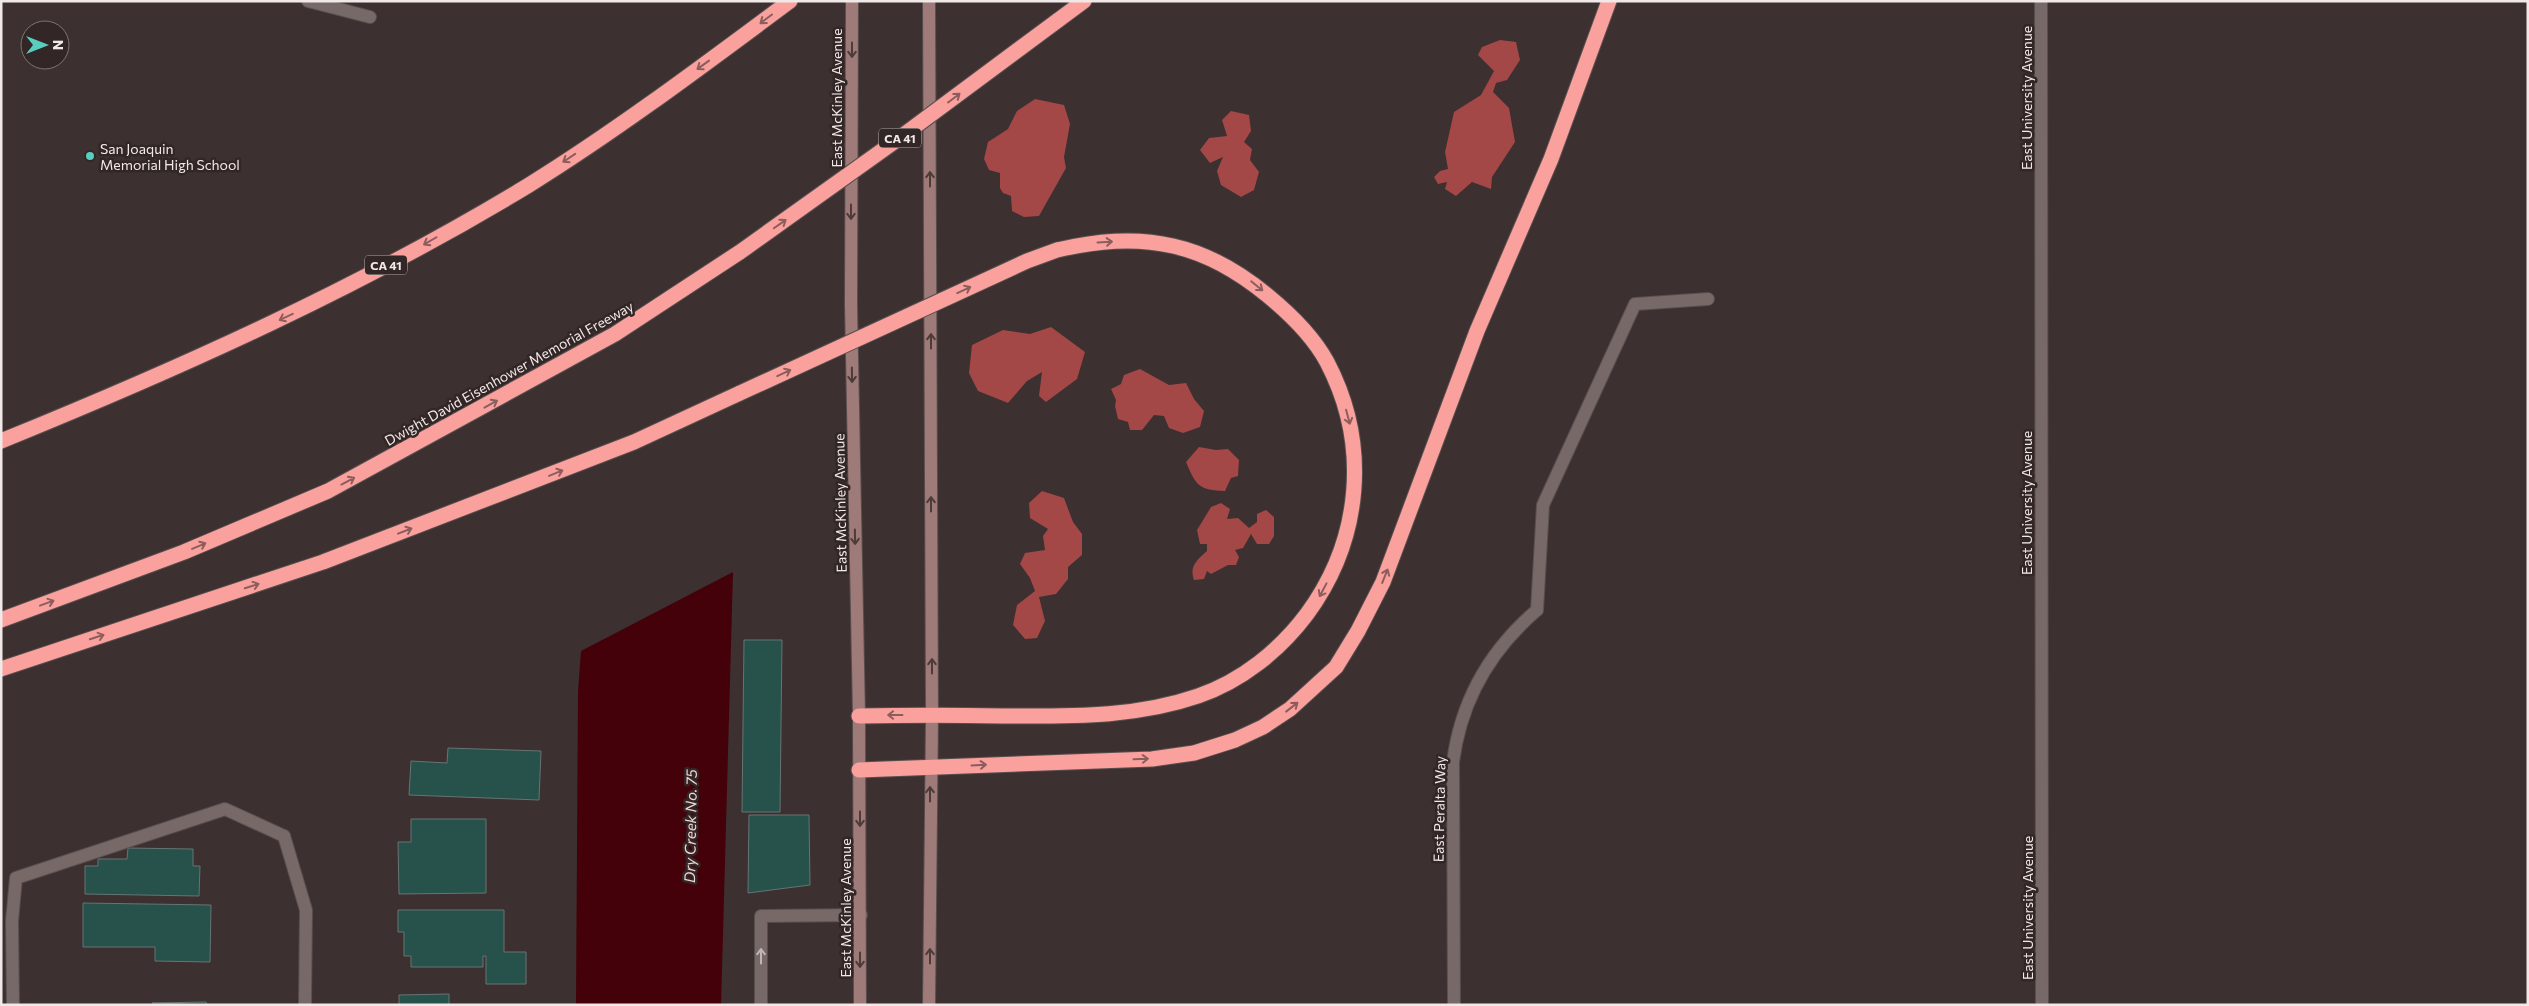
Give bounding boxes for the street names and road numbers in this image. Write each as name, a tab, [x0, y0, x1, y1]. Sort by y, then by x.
street label: East University Avenue	[2018, 26, 2035, 170]
street label: East McKinley Avenue	[828, 28, 845, 168]
road number: CA 41	[879, 128, 921, 148]
road number: CA 41	[365, 256, 407, 274]
street label: Dwight David Eisenhower Memorial Freeway	[382, 297, 636, 449]
street label: East University Avenue	[2018, 431, 2035, 575]
street label: East McKinley Avenue	[830, 433, 850, 573]
street label: East Peralta Way	[1430, 756, 1448, 862]
street label: East University Avenue	[2019, 836, 2036, 980]
street label: East McKinley Avenue	[837, 838, 854, 978]

